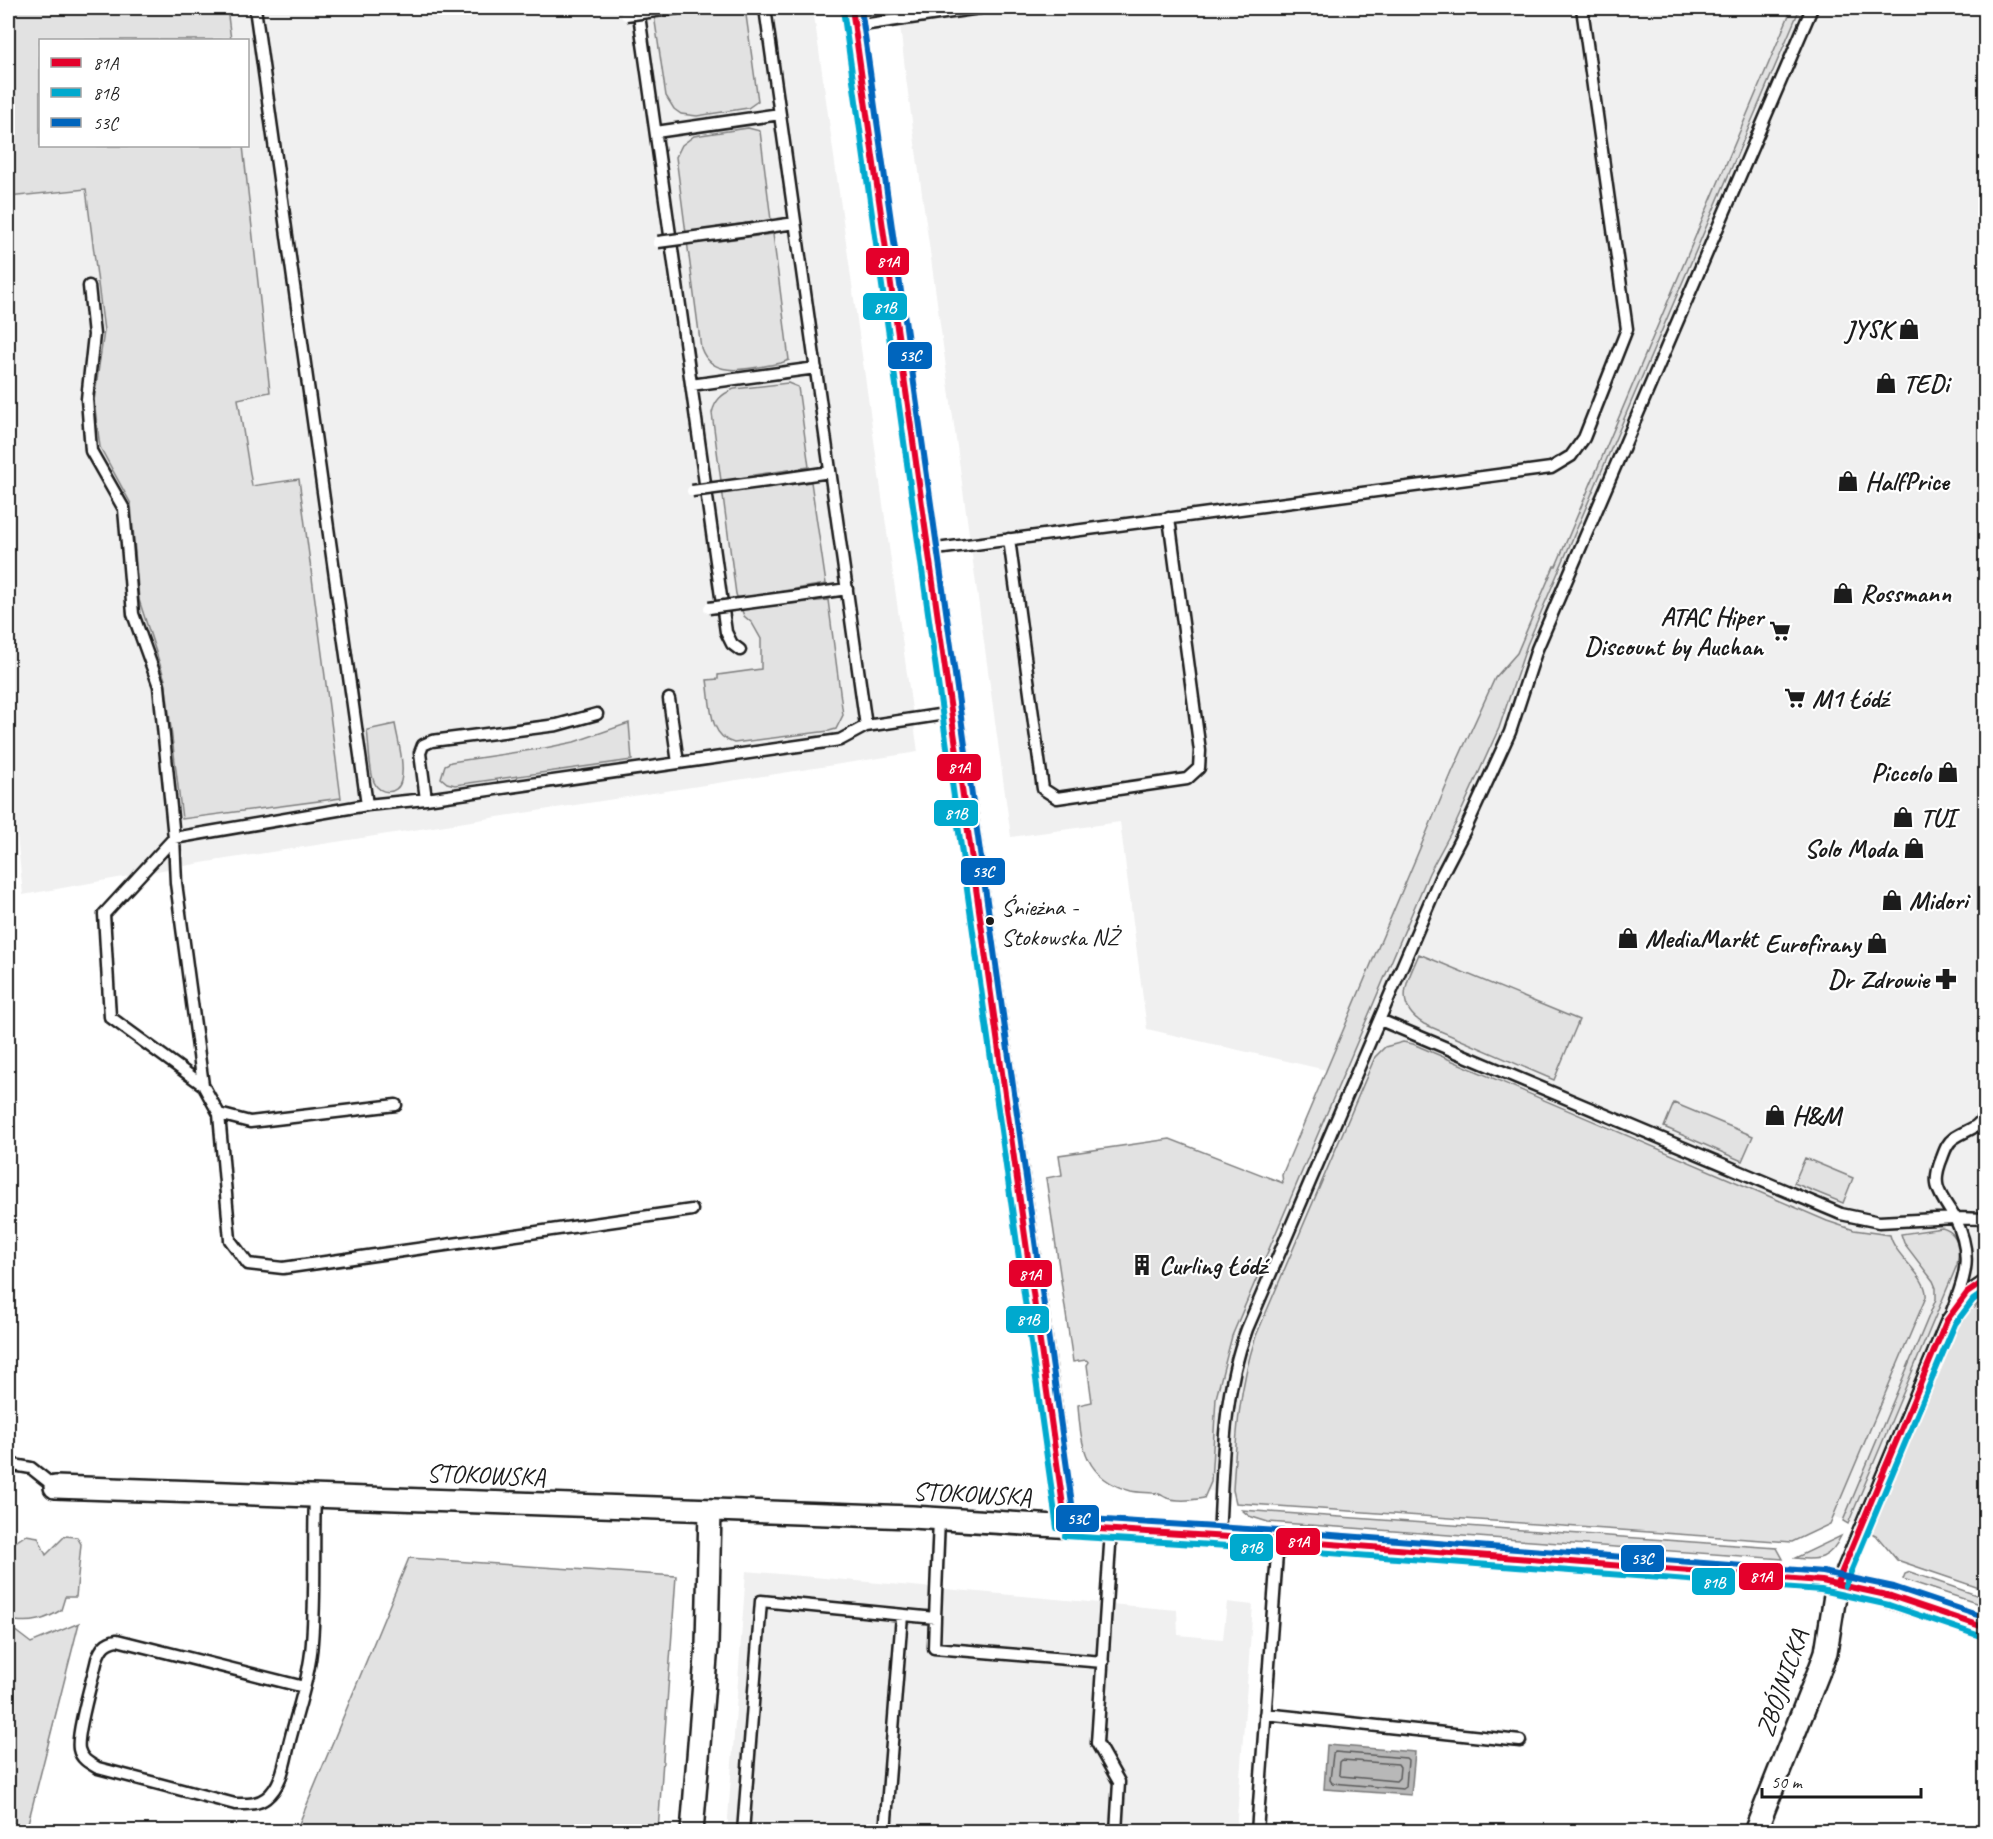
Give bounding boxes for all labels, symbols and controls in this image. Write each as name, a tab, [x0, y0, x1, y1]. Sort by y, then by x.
legend	[39, 39, 249, 147]
text: 81A	[93, 52, 119, 74]
text: 81B	[93, 82, 120, 104]
text: 53C	[93, 112, 120, 134]
line badge: 81A	[865, 247, 910, 276]
text: 81A	[877, 252, 901, 272]
line badge: 81B	[862, 292, 908, 321]
text: 81B	[874, 298, 898, 318]
place label: JYSK	[1843, 313, 1898, 346]
shop icon: JYSK	[1897, 317, 1921, 341]
line badge: 53C	[887, 341, 933, 370]
text: 53C	[899, 346, 923, 366]
place label: TEDi	[1903, 367, 1953, 400]
shop icon: TEDi	[1874, 371, 1898, 395]
place label: HalfPrice	[1865, 465, 1951, 498]
shop icon: HalfPrice	[1836, 469, 1860, 493]
place label: Rossmann	[1860, 577, 1952, 610]
shop icon: Rossmann	[1831, 581, 1855, 605]
place label: ATAC Hiper Discount by Auchan	[1584, 600, 1766, 663]
supermarket icon: ATAC Hiper Discount by Auchan	[1768, 619, 1792, 643]
place label: M1 Łódź	[1812, 682, 1892, 715]
supermarket icon: M1 Łódź	[1783, 686, 1807, 710]
line badge: 81A	[936, 753, 982, 782]
place label: Piccolo	[1871, 756, 1933, 789]
text: 81A	[948, 758, 972, 778]
shop icon: Piccolo	[1936, 760, 1960, 784]
line badge: 81B	[933, 799, 979, 827]
place label: TUI	[1920, 801, 1960, 834]
text: 81B	[945, 804, 969, 824]
shop icon: TUI	[1891, 805, 1915, 829]
place label: Solo Moda	[1804, 832, 1899, 865]
shop icon: Solo Moda	[1902, 836, 1926, 860]
line badge: 53C	[960, 857, 1006, 886]
text: 53C	[972, 862, 996, 882]
place label: Midori	[1909, 884, 1972, 917]
shop icon: Midori	[1880, 888, 1904, 912]
place label: Śnieżna - Stokowska NŻ	[1001, 892, 1122, 952]
marker: Śnieżna - Stokowska NŻ	[984, 915, 996, 927]
place label: MediaMarkt	[1645, 922, 1760, 955]
shop icon: MediaMarkt	[1616, 926, 1640, 950]
place label: Eurofirany	[1765, 927, 1863, 960]
shop icon: Eurofirany	[1865, 931, 1889, 955]
place label: Dr Zdrowie	[1828, 963, 1931, 996]
pharmacy icon: Dr Zdrowie	[1934, 967, 1958, 991]
place label: H&M	[1792, 1099, 1844, 1132]
shop icon: H&M	[1763, 1103, 1787, 1127]
place label: Curling Łódź	[1159, 1249, 1270, 1282]
building icon: Curling Łódź	[1130, 1253, 1154, 1277]
line badge: 81A	[1008, 1259, 1053, 1288]
text: 81A	[1019, 1265, 1043, 1285]
line badge: 81B	[1005, 1305, 1050, 1334]
text: 81B	[1017, 1310, 1041, 1330]
street label: STOKOWSKA	[426, 1456, 547, 1494]
street label: STOKOWSKA	[912, 1474, 1033, 1514]
line badge: 53C	[1055, 1504, 1100, 1533]
text: 53C	[1067, 1509, 1091, 1529]
line badge: 81A	[1275, 1527, 1321, 1556]
text: 81A	[1287, 1532, 1311, 1552]
line badge: 81B	[1229, 1533, 1274, 1562]
text: 81B	[1240, 1538, 1264, 1558]
line badge: 53C	[1620, 1544, 1665, 1573]
text: 53C	[1631, 1549, 1655, 1569]
line badge: 81A	[1738, 1562, 1784, 1591]
line badge: 81B	[1691, 1567, 1736, 1596]
text: 81A	[1750, 1567, 1774, 1587]
text: 81B	[1703, 1573, 1727, 1593]
street label: ZBÓJNICKA	[1748, 1624, 1816, 1741]
scale bar	[1762, 1761, 1921, 1799]
text: 50 m	[1771, 1771, 1804, 1793]

